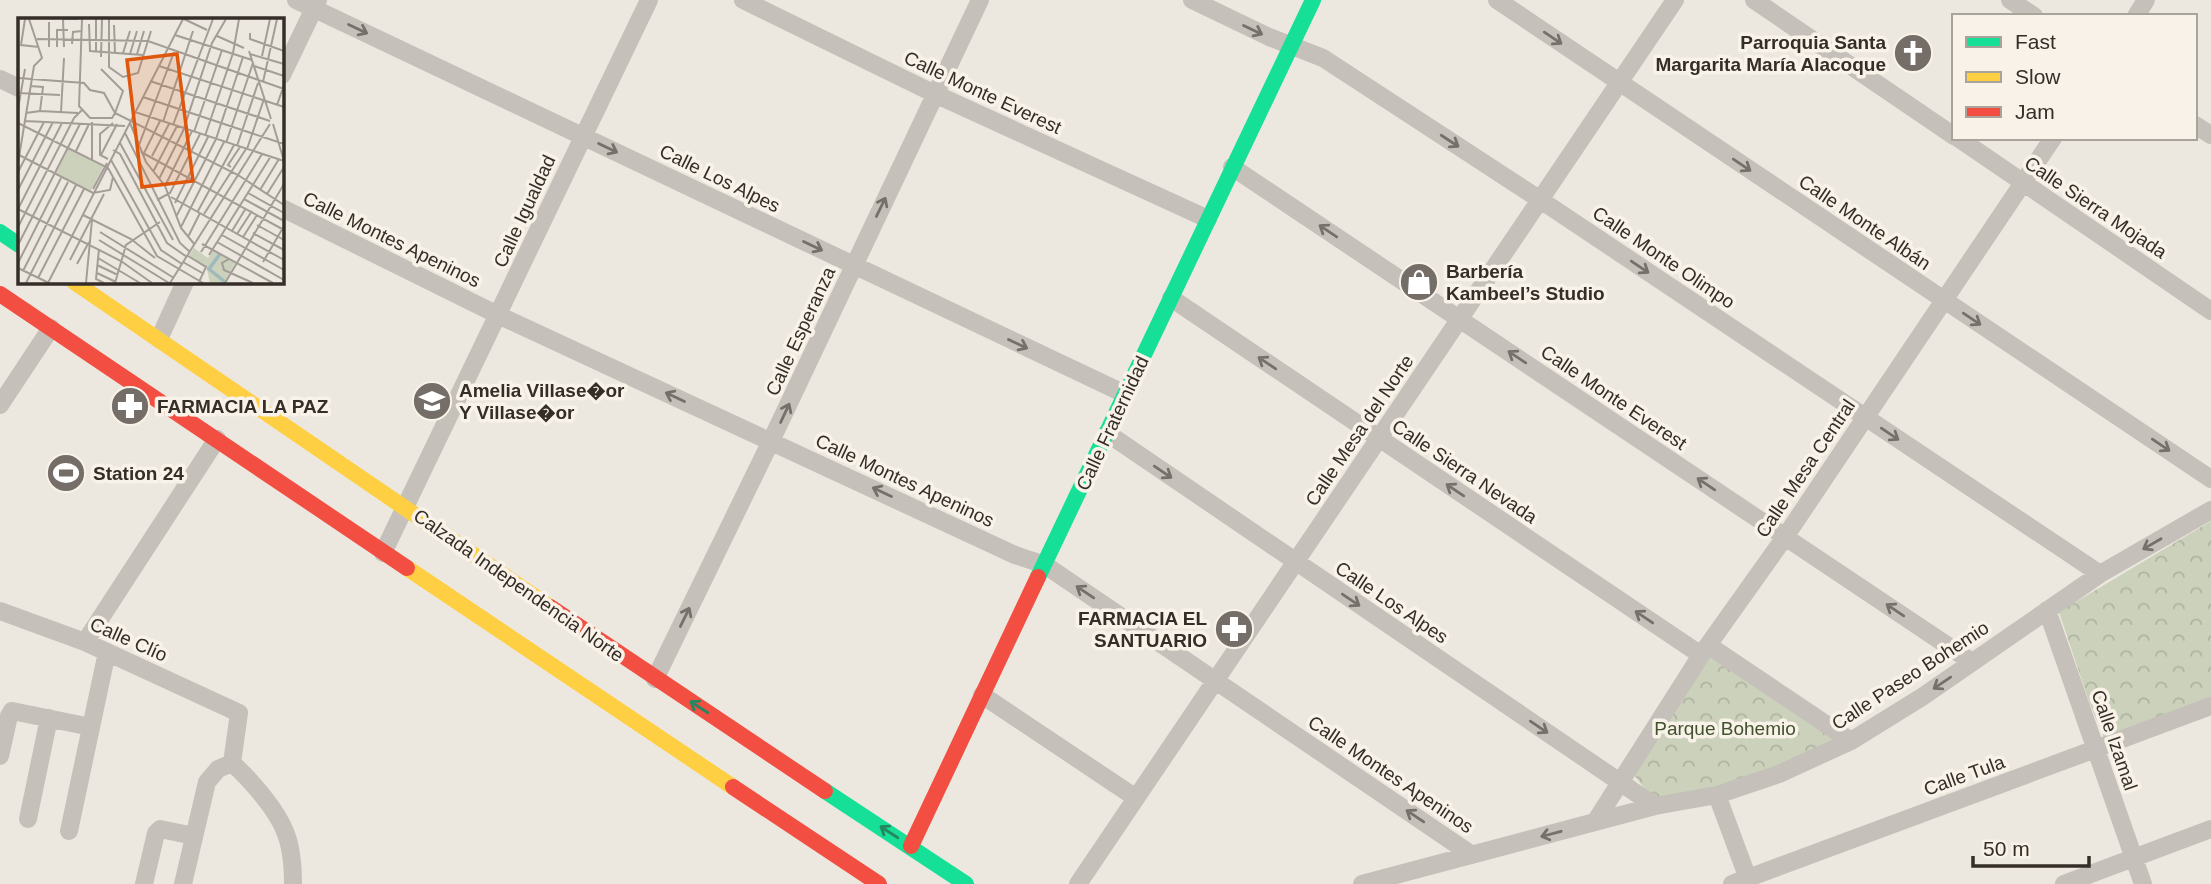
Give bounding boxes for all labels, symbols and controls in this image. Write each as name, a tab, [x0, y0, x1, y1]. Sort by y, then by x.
legend	[1952, 14, 2197, 140]
inset map	[18, 18, 284, 284]
one-way arrow	[347, 23, 368, 36]
one-way arrow	[1242, 23, 1263, 37]
text: Fast	[2015, 30, 2056, 53]
one-way arrow	[1543, 31, 1562, 45]
place label: Parroquia Santa Margarita María Alacoque	[1655, 32, 1886, 75]
church icon: Parroquia Santa Margarita María Alacoque	[1892, 32, 1934, 74]
street label: Calle Monte Everest	[901, 47, 1065, 138]
text: Slow	[2015, 65, 2061, 88]
text: Jam	[2015, 100, 2055, 123]
one-way arrow	[1440, 134, 1460, 148]
street label: Calle Los Alpes	[656, 140, 783, 217]
one-way arrow	[597, 141, 618, 155]
street label: Calle Igualdad	[489, 152, 560, 271]
street label: Calle Sierra Mojada	[2021, 152, 2171, 263]
one-way arrow	[1732, 158, 1751, 172]
street label: Calle Monte Albán	[1795, 171, 1935, 274]
street label: Calle Montes Apeninos	[300, 187, 484, 291]
one-way arrow	[875, 197, 889, 218]
street label: Calle Monte Olimpo	[1589, 202, 1739, 313]
one-way arrow	[1319, 224, 1338, 238]
one-way arrow	[802, 240, 823, 253]
one-way arrow	[1630, 259, 1649, 274]
shop icon: Barbería Kambeel’s Studio	[1398, 261, 1440, 303]
place label: Barbería Kambeel’s Studio	[1446, 261, 1605, 304]
street label: Calle Esperanza	[761, 263, 840, 399]
one-way arrow	[1962, 312, 1981, 326]
one-way arrow	[1007, 338, 1028, 351]
street label: Calle Monte Everest	[1537, 341, 1691, 454]
one-way arrow	[1508, 350, 1527, 365]
street label: Calle Mesa del Norte	[1301, 351, 1418, 510]
street label: Calle Fraternidad	[1072, 353, 1153, 494]
one-way arrow	[1257, 355, 1277, 369]
school or university icon: Amelia Villase�or Y Villase�or	[411, 380, 453, 422]
place label: Amelia Villase�or Y Villase�or	[459, 380, 625, 423]
pharmacy icon: FARMACIA LA PAZ	[109, 385, 151, 427]
one-way arrow	[665, 389, 686, 403]
street label: Calle Mesa Central	[1752, 395, 1859, 541]
place label: FARMACIA LA PAZ	[157, 396, 329, 417]
one-way arrow	[779, 402, 792, 423]
street label: Calle Sierra Nevada	[1388, 415, 1541, 528]
one-way arrow	[1880, 427, 1899, 441]
street label: Calle Montes Apeninos	[812, 430, 997, 531]
one-way arrow	[2151, 438, 2170, 453]
sports icon: Station 24	[45, 452, 87, 494]
place label: Station 24	[93, 463, 184, 484]
one-way arrow	[1153, 464, 1172, 479]
one-way arrow	[1697, 477, 1716, 491]
one-way arrow	[1446, 482, 1465, 497]
one-way arrow	[872, 485, 893, 499]
street label: Calzada Independencia Norte	[410, 505, 628, 666]
one-way arrow	[2142, 538, 2163, 551]
street label: Calle Los Alpes	[1332, 557, 1452, 648]
one-way arrow	[1076, 585, 1095, 599]
one-way arrow	[1341, 592, 1360, 607]
one-way arrow	[1886, 603, 1905, 618]
one-way arrow	[679, 607, 693, 628]
place label: FARMACIA EL SANTUARIO	[1078, 608, 1207, 651]
pharmacy icon: FARMACIA EL SANTUARIO	[1213, 608, 1255, 650]
one-way arrow	[1635, 609, 1654, 624]
street label: Calle Clío	[87, 613, 171, 666]
street label: Calle Paseo Bohemio	[1828, 617, 1993, 734]
one-way arrow	[1933, 676, 1952, 690]
street label: Calle Izamal	[2088, 687, 2141, 793]
one-way arrow	[689, 700, 709, 714]
street label: Calle Montes Apeninos	[1304, 711, 1477, 837]
park label: Parque Bohemio	[1654, 718, 1796, 739]
one-way arrow	[1529, 720, 1548, 735]
street label: Calle Tula	[1921, 751, 2008, 800]
one-way arrow	[1406, 809, 1425, 823]
scale bar	[1973, 824, 2088, 868]
one-way arrow	[880, 825, 899, 839]
one-way arrow	[1540, 828, 1562, 841]
text: 50 m	[1983, 837, 2030, 860]

